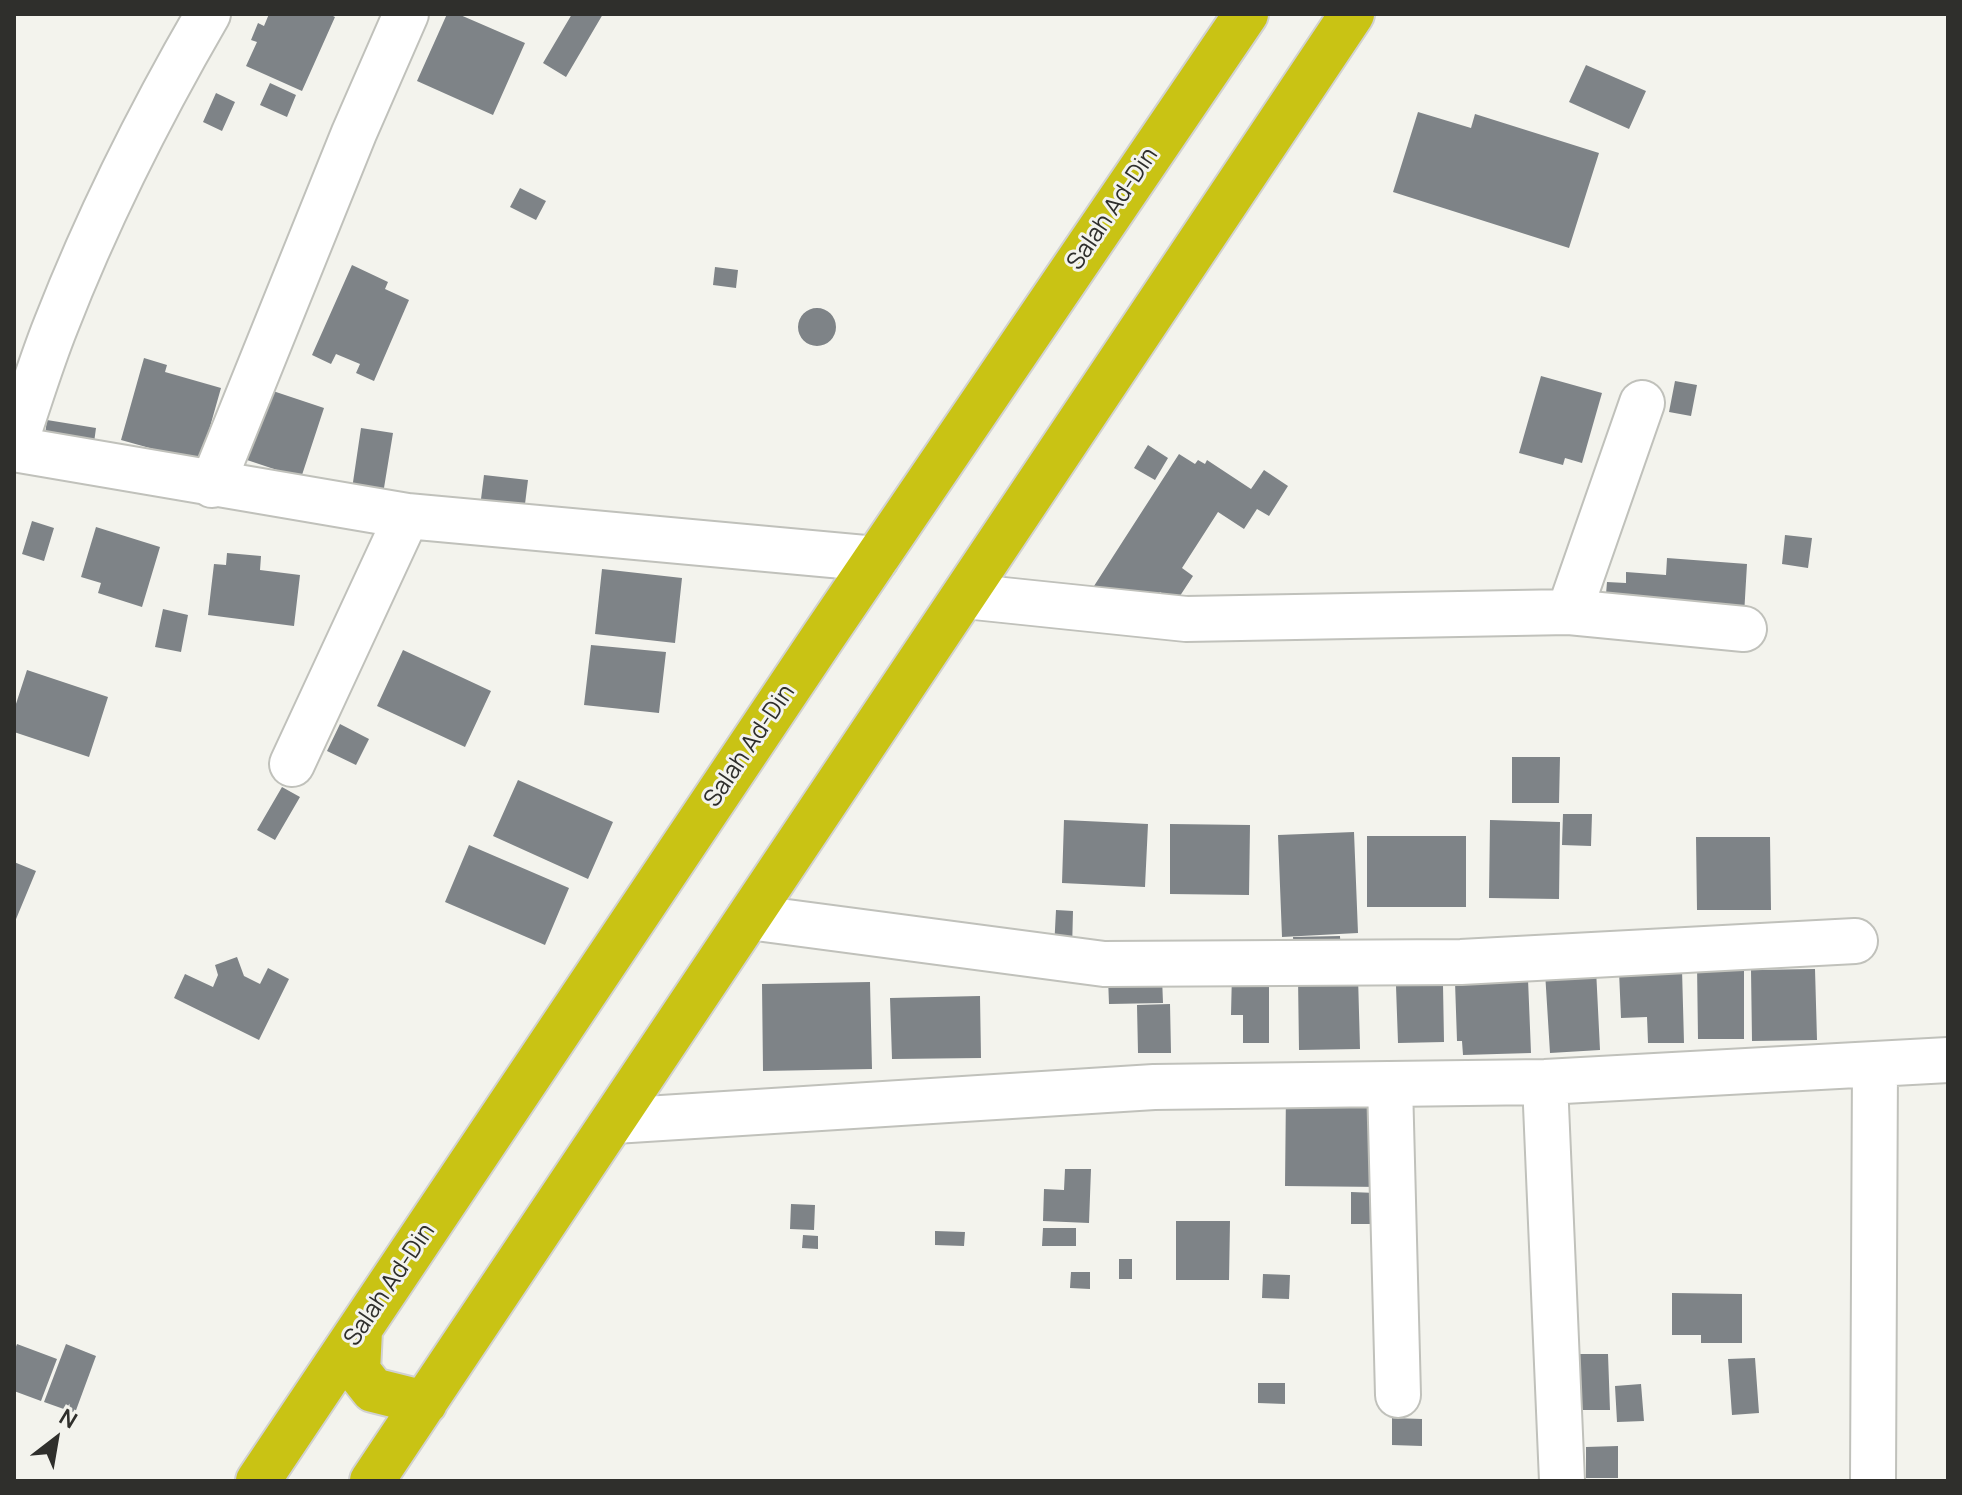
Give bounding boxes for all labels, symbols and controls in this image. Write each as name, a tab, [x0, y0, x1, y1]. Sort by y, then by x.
street label: Salah Ad-Din	[1061, 142, 1165, 276]
street label: Salah Ad-Din	[698, 679, 802, 813]
street label: Salah Ad-Din	[338, 1218, 442, 1352]
north arrow	[16, 1399, 96, 1479]
text: N	[54, 1401, 83, 1435]

